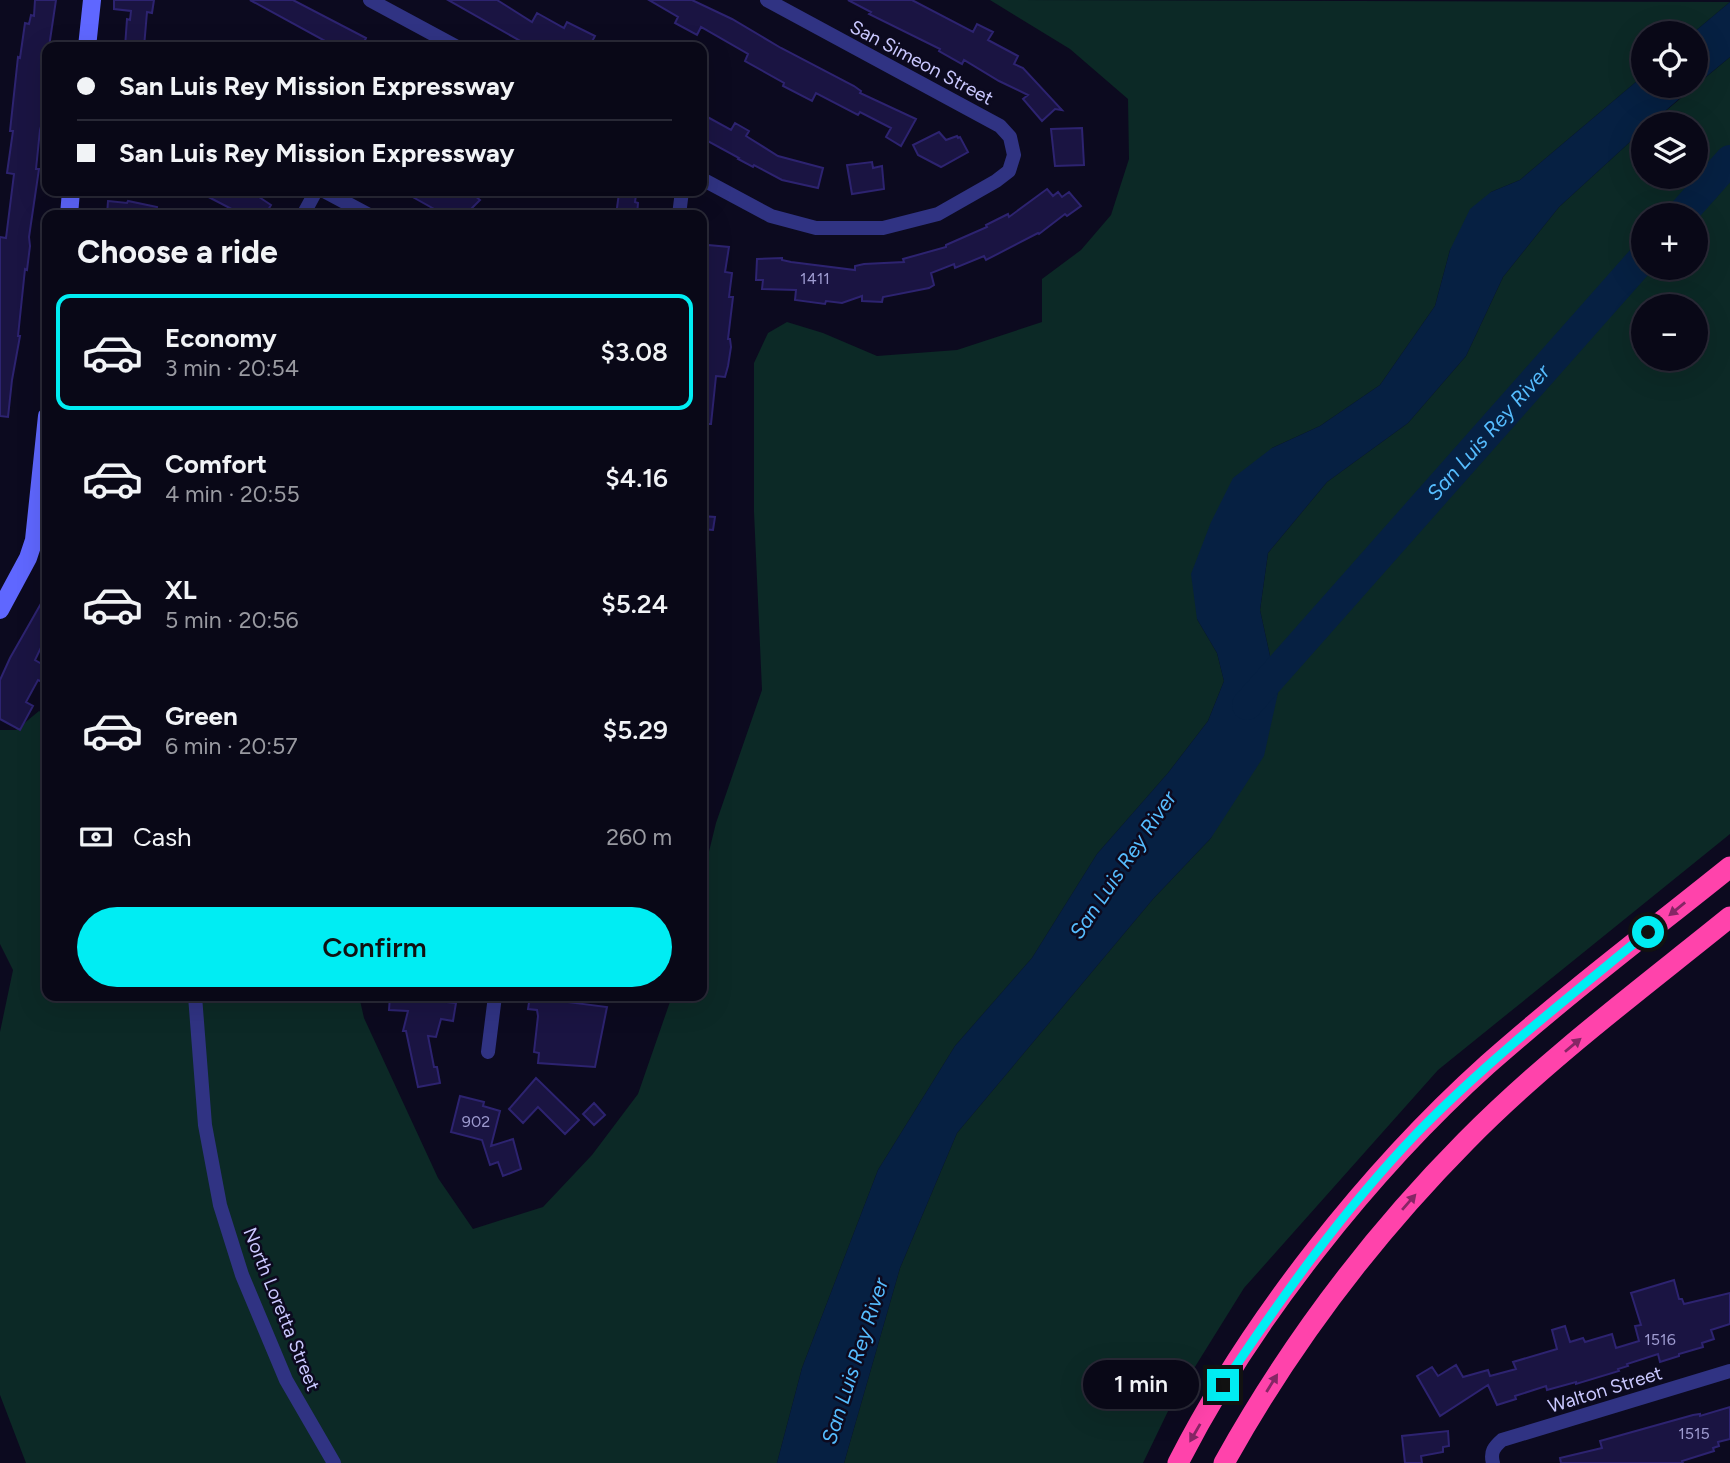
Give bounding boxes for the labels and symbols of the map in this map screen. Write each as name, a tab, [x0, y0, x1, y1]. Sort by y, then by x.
street label: San Simeon Street	[846, 15, 997, 110]
house number: 1411	[800, 269, 830, 288]
water label: San Luis Rey River	[1421, 359, 1555, 505]
water label: San Luis Rey River	[1064, 785, 1182, 943]
one-way arrow	[1668, 902, 1686, 917]
route start	[1632, 916, 1664, 948]
one-way arrow	[1565, 1038, 1582, 1053]
house number: 902	[462, 1112, 490, 1131]
one-way arrow	[1401, 1194, 1416, 1211]
street label: North Loretta Street	[238, 1224, 325, 1394]
water label: San Luis Rey River	[816, 1274, 893, 1447]
house number: 1516	[1644, 1330, 1676, 1349]
callout: 1 min	[1083, 1360, 1198, 1410]
street label: Walton Street	[1545, 1361, 1665, 1418]
route end	[1207, 1369, 1239, 1401]
one-way arrow	[1266, 1374, 1278, 1393]
one-way arrow	[1189, 1424, 1201, 1443]
house number: 1515	[1678, 1424, 1710, 1443]

